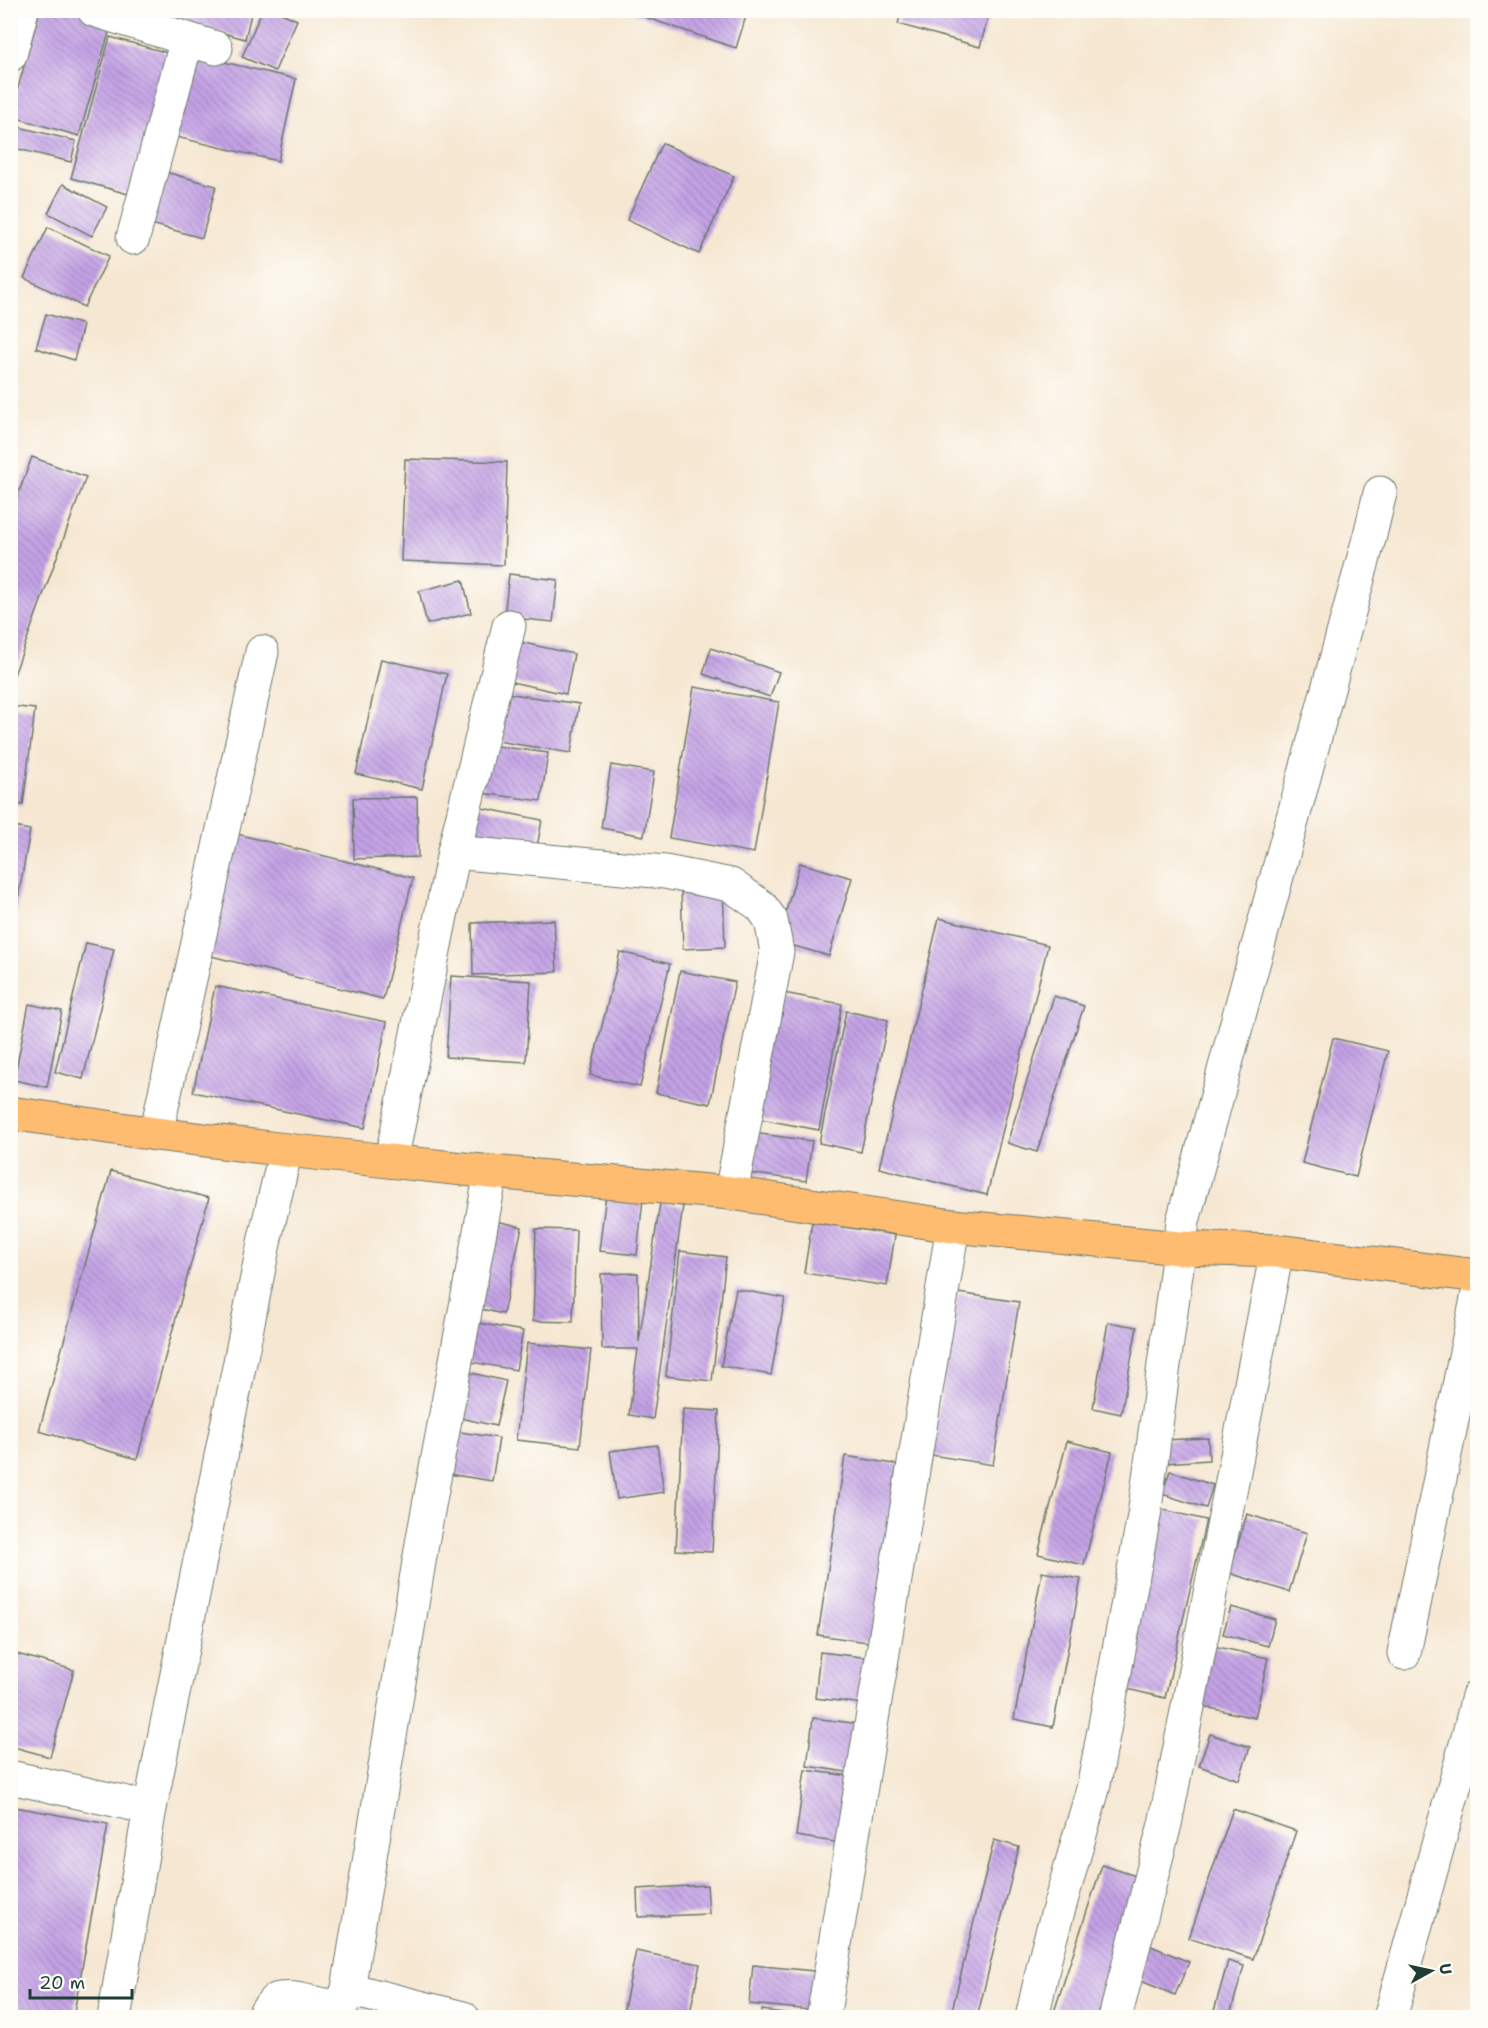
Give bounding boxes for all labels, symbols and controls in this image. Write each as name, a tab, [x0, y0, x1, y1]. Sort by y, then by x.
north arrow	[1401, 1941, 1461, 2001]
scale bar	[30, 1962, 132, 2000]
text: U	[1434, 1962, 1457, 1976]
text: 20 m	[39, 1971, 85, 1995]

